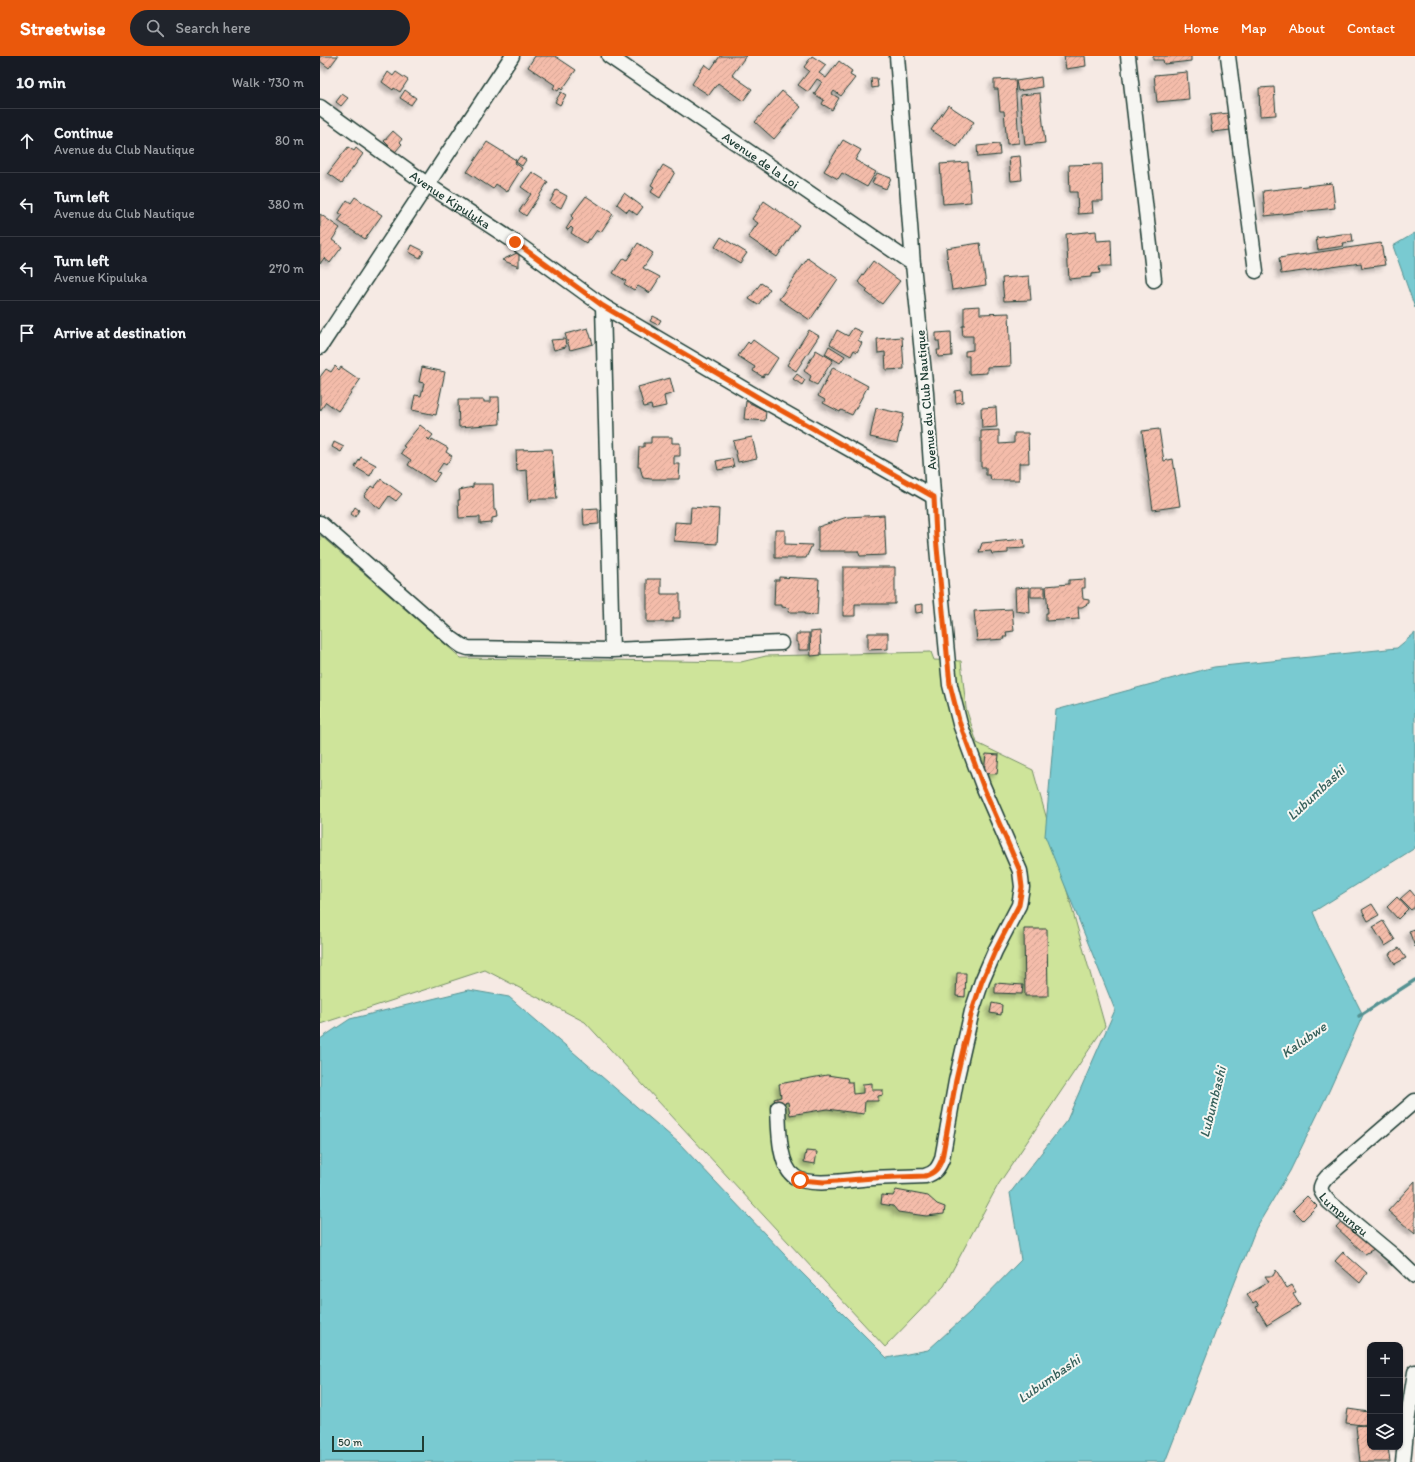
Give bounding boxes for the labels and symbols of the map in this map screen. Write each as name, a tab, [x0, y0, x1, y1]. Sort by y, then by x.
street label: Avenue de la Loi	[720, 128, 802, 191]
street label: Avenue Kipuluka	[407, 167, 494, 232]
route end	[506, 233, 524, 251]
street label: Avenue du Club Nautique	[912, 329, 940, 471]
water label: Lubumbashi	[1284, 761, 1349, 824]
water label: Kalubwe	[1278, 1018, 1331, 1062]
water label: Lubumbashi	[1196, 1063, 1230, 1139]
route start	[791, 1171, 809, 1189]
street label: Lumpungu	[1316, 1189, 1371, 1239]
water label: Lubumbashi	[1014, 1350, 1085, 1407]
scale bar	[332, 1434, 424, 1453]

